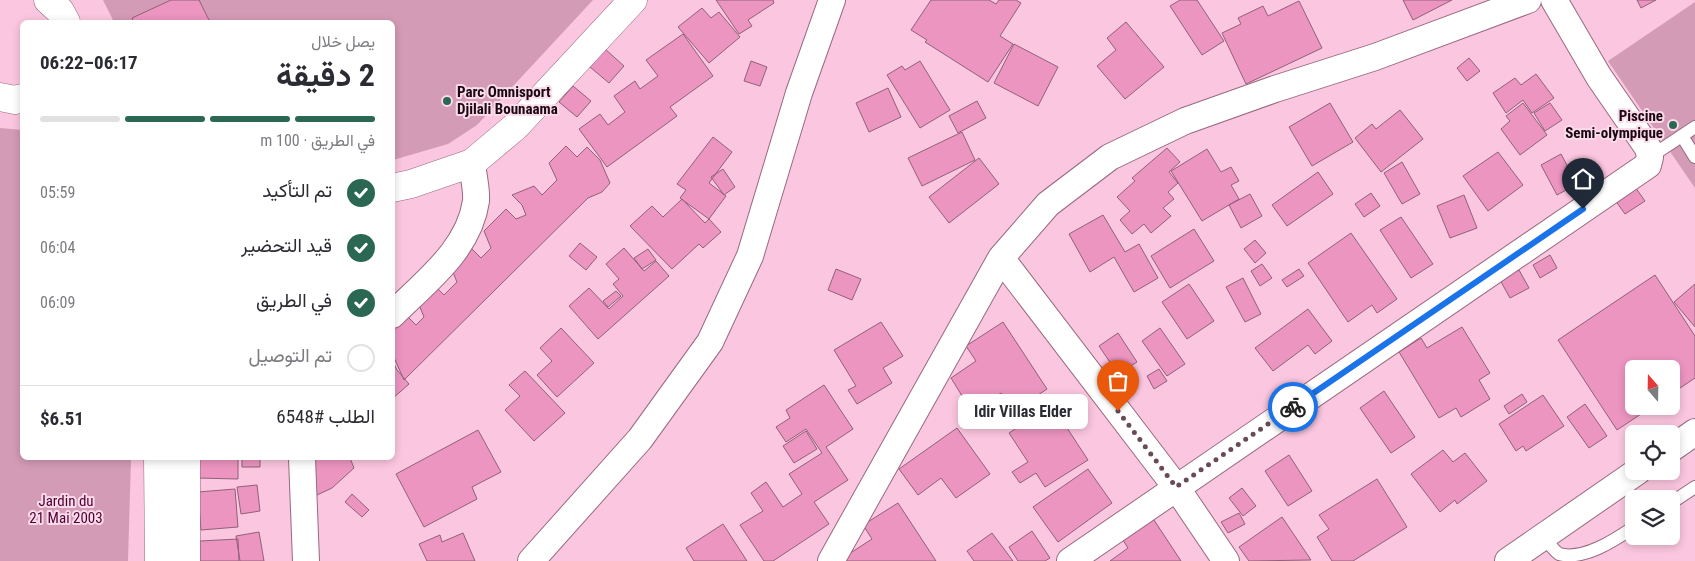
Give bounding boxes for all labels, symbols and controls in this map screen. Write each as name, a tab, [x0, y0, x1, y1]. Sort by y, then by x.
text: يصل خلال	[311, 32, 375, 51]
text: 06:17–06:22	[40, 51, 138, 74]
text: 2 دقيقة	[276, 56, 375, 94]
place label: Parc Omnisport Djilali Bounaama	[457, 83, 558, 118]
marker: Parc Omnisport Djilali Bounaama	[441, 95, 453, 107]
place label: Piscine Semi-olympique	[1565, 107, 1663, 142]
marker: Piscine Semi-olympique	[1667, 119, 1679, 131]
text: في الطريق · 100 m	[260, 131, 375, 150]
pin	[1562, 158, 1604, 209]
icon: home	[1569, 165, 1597, 193]
text: تم التأكيد	[262, 179, 332, 202]
icon: check	[347, 179, 375, 207]
text: 05:59	[40, 183, 75, 202]
text: قيد التحضير	[241, 234, 332, 257]
icon: check	[347, 234, 375, 262]
text: 06:04	[40, 238, 75, 257]
text: في الطريق	[256, 289, 332, 312]
icon: check	[347, 289, 375, 317]
text: 06:09	[40, 293, 75, 312]
text: تم التوصيل	[248, 344, 332, 367]
pin	[1097, 360, 1139, 411]
north arrow	[1625, 360, 1680, 415]
map controls	[1625, 360, 1680, 545]
icon: bag	[1104, 367, 1132, 395]
courier	[1268, 382, 1318, 432]
icon: bike	[1279, 393, 1307, 421]
callout: Idir Villas Elder	[958, 394, 1088, 428]
text: Idir Villas Elder	[974, 402, 1072, 421]
text: الطلب #6548	[276, 405, 375, 428]
text: $6.51	[40, 407, 84, 430]
button: locate	[1625, 425, 1680, 480]
button: layers	[1625, 490, 1680, 545]
park label: Jardin du 21 Mai 2003	[29, 492, 103, 527]

